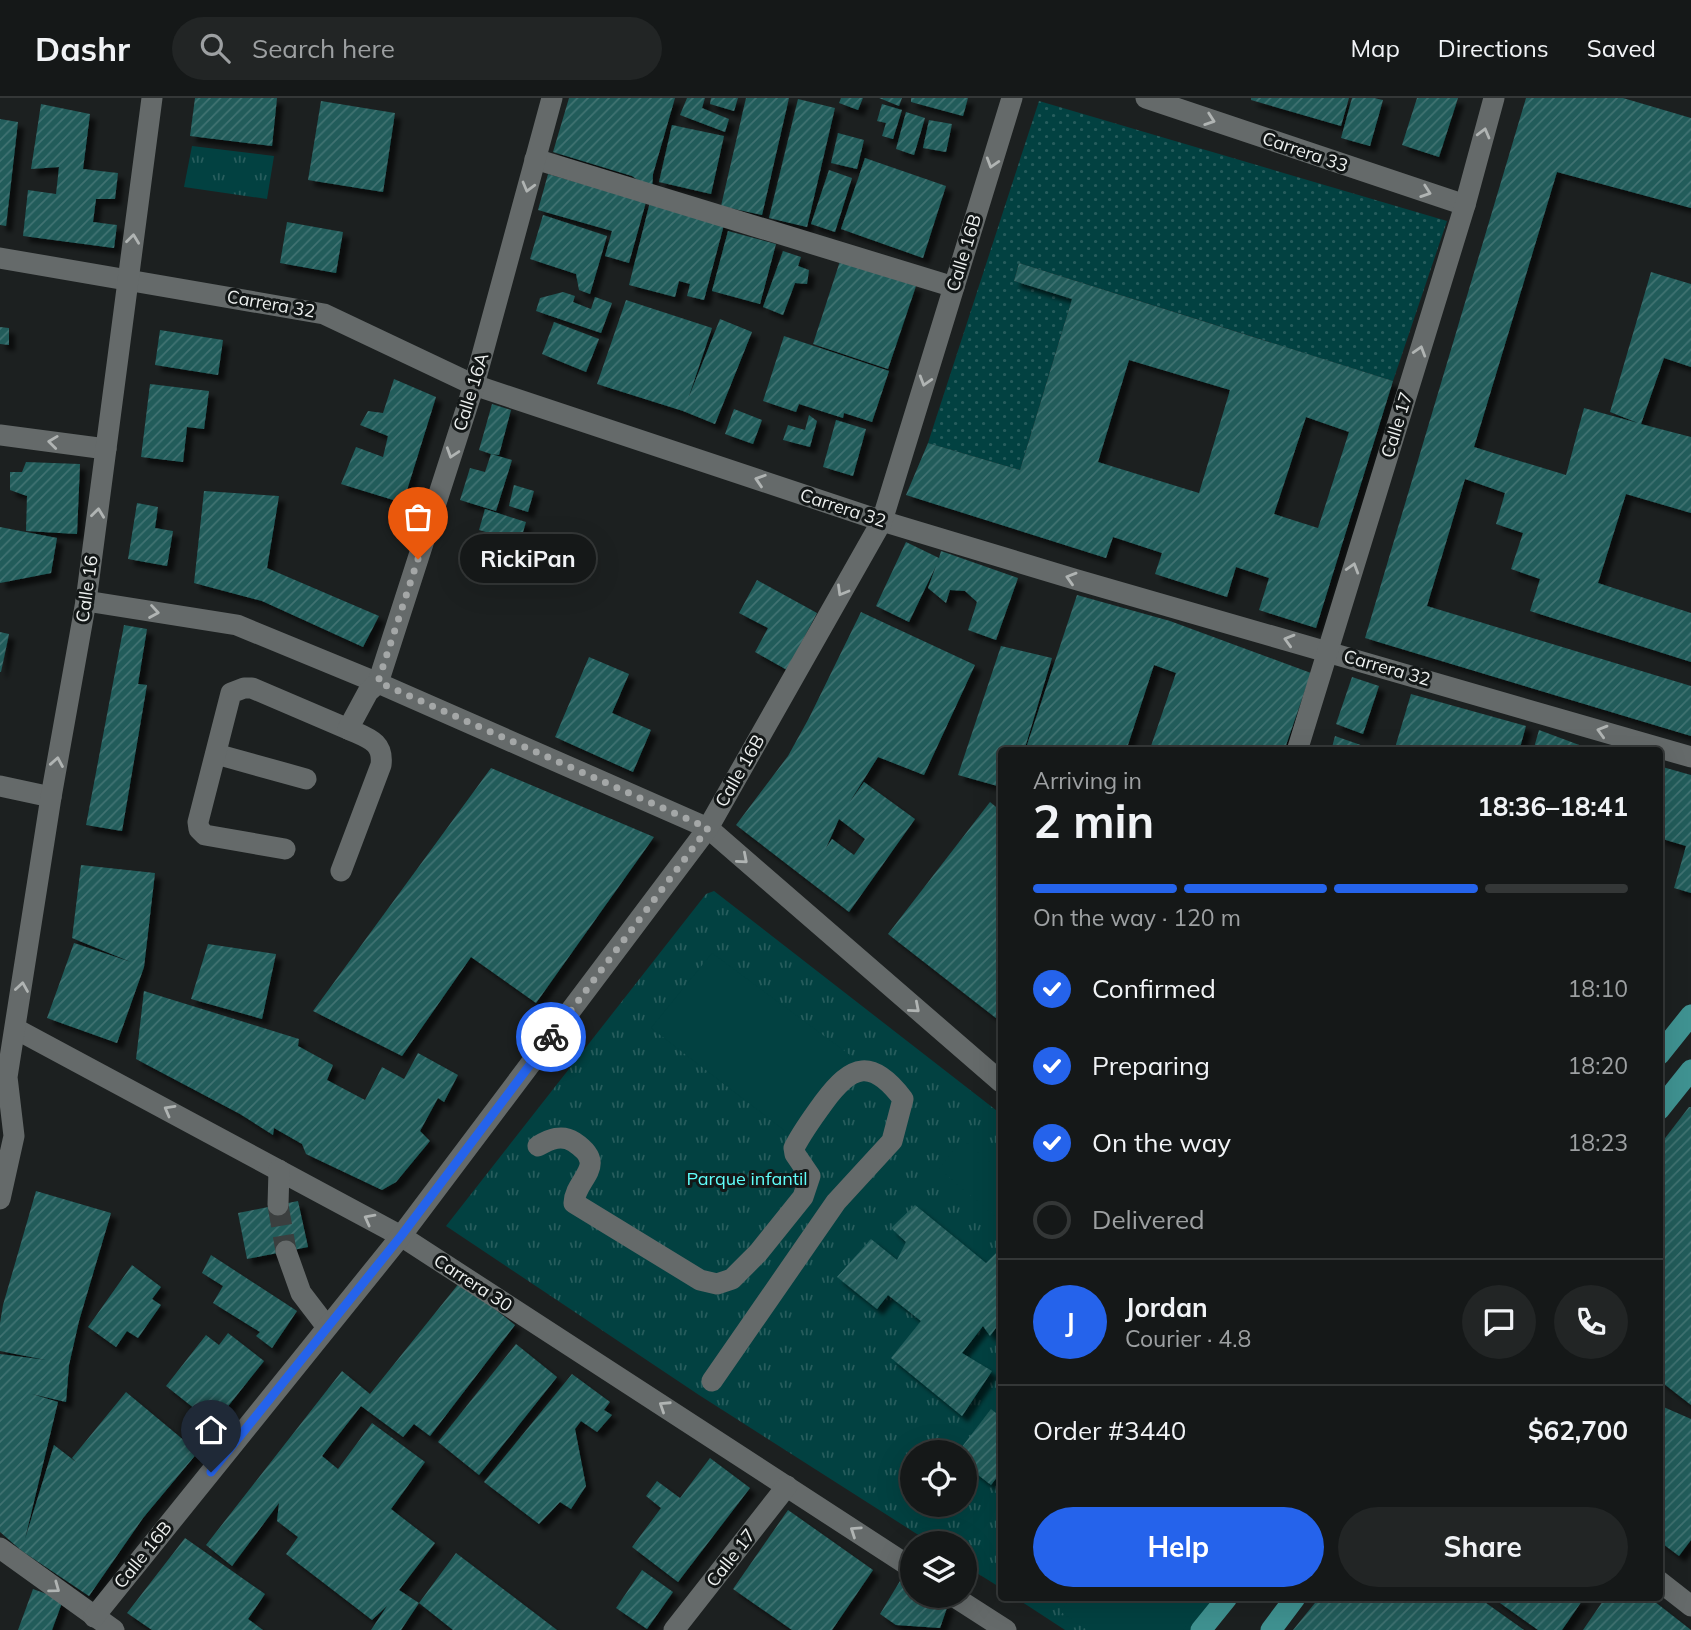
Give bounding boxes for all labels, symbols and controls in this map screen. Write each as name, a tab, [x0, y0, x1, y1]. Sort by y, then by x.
search box	[172, 17, 662, 80]
text: Dashr	[35, 28, 130, 69]
icon: search	[196, 29, 234, 67]
text: Search here	[252, 32, 395, 65]
text: Map	[1350, 33, 1400, 63]
text: Directions	[1438, 33, 1549, 63]
text: Saved	[1587, 33, 1656, 63]
one-way arrow	[1204, 112, 1216, 126]
street label: Carrera 33	[1259, 126, 1351, 177]
one-way arrow	[1476, 127, 1490, 139]
one-way arrow	[986, 157, 1000, 169]
one-way arrow	[521, 181, 536, 193]
one-way arrow	[1419, 184, 1432, 198]
street label: Calle 16B	[941, 211, 986, 294]
one-way arrow	[126, 233, 141, 245]
street label: Carrera 32	[225, 284, 317, 323]
one-way arrow	[1412, 345, 1426, 358]
street label: Calle 16A	[448, 350, 493, 434]
one-way arrow	[919, 374, 934, 386]
street label: Calle 17	[1376, 389, 1417, 460]
one-way arrow	[47, 434, 59, 449]
one-way arrow	[446, 447, 460, 459]
one-way arrow	[754, 474, 767, 488]
street label: Carrera 32	[797, 483, 889, 532]
pin	[388, 487, 448, 559]
icon: bag	[399, 498, 437, 536]
one-way arrow	[90, 508, 105, 519]
callout: RickiPan	[460, 534, 596, 584]
text: RickiPan	[480, 544, 576, 573]
street label: Calle 16	[70, 554, 103, 624]
one-way arrow	[1345, 563, 1359, 575]
one-way arrow	[1065, 572, 1077, 587]
one-way arrow	[837, 584, 850, 597]
one-way arrow	[148, 604, 160, 619]
one-way arrow	[1284, 634, 1296, 648]
street label: Carrera 32	[1341, 644, 1433, 691]
one-way arrow	[1596, 725, 1608, 739]
street label: Calle 16B	[710, 730, 769, 811]
one-way arrow	[49, 756, 64, 768]
text: Arriving in	[1033, 766, 1142, 795]
text: 18:36–18:41	[1477, 790, 1628, 823]
text: 2 min	[1033, 792, 1154, 850]
one-way arrow	[735, 851, 748, 863]
text: On the way · 120 m	[1033, 903, 1241, 932]
icon: check	[1033, 970, 1071, 1008]
text: Confirmed	[1092, 972, 1216, 1005]
text: 18:10	[1568, 974, 1628, 1003]
one-way arrow	[14, 981, 29, 993]
one-way arrow	[907, 1000, 920, 1012]
courier	[516, 1002, 586, 1072]
icon: bike	[532, 1018, 570, 1056]
icon: check	[1033, 1047, 1071, 1085]
text: Preparing	[1092, 1049, 1210, 1082]
text: 18:20	[1568, 1051, 1628, 1080]
one-way arrow	[164, 1105, 176, 1118]
icon: check	[1033, 1124, 1071, 1162]
text: On the way	[1092, 1126, 1231, 1159]
text: 18:23	[1568, 1128, 1628, 1157]
park label: Parque infantil	[686, 1167, 808, 1190]
text: Delivered	[1092, 1203, 1205, 1236]
one-way arrow	[364, 1213, 376, 1227]
street label: Carrera 30	[430, 1249, 517, 1316]
button: chat	[1462, 1285, 1536, 1359]
button: phone	[1554, 1285, 1628, 1359]
text: Jordan	[1125, 1291, 1208, 1324]
text: J	[1065, 1306, 1075, 1339]
text: Courier · 4.8	[1125, 1324, 1251, 1353]
pin	[181, 1400, 241, 1472]
one-way arrow	[659, 1402, 672, 1415]
icon: home	[192, 1411, 230, 1449]
text: Order #3440	[1033, 1414, 1186, 1447]
text: $62,700	[1528, 1414, 1628, 1447]
map controls	[900, 1440, 977, 1608]
button: locate	[900, 1440, 977, 1517]
button: Help	[1033, 1507, 1324, 1587]
button: Share	[1338, 1507, 1628, 1587]
street label: Calle 16B	[109, 1516, 177, 1593]
street label: Calle 17	[701, 1524, 760, 1591]
one-way arrow	[850, 1526, 863, 1539]
button: layers	[900, 1531, 977, 1608]
one-way arrow	[47, 1580, 60, 1592]

